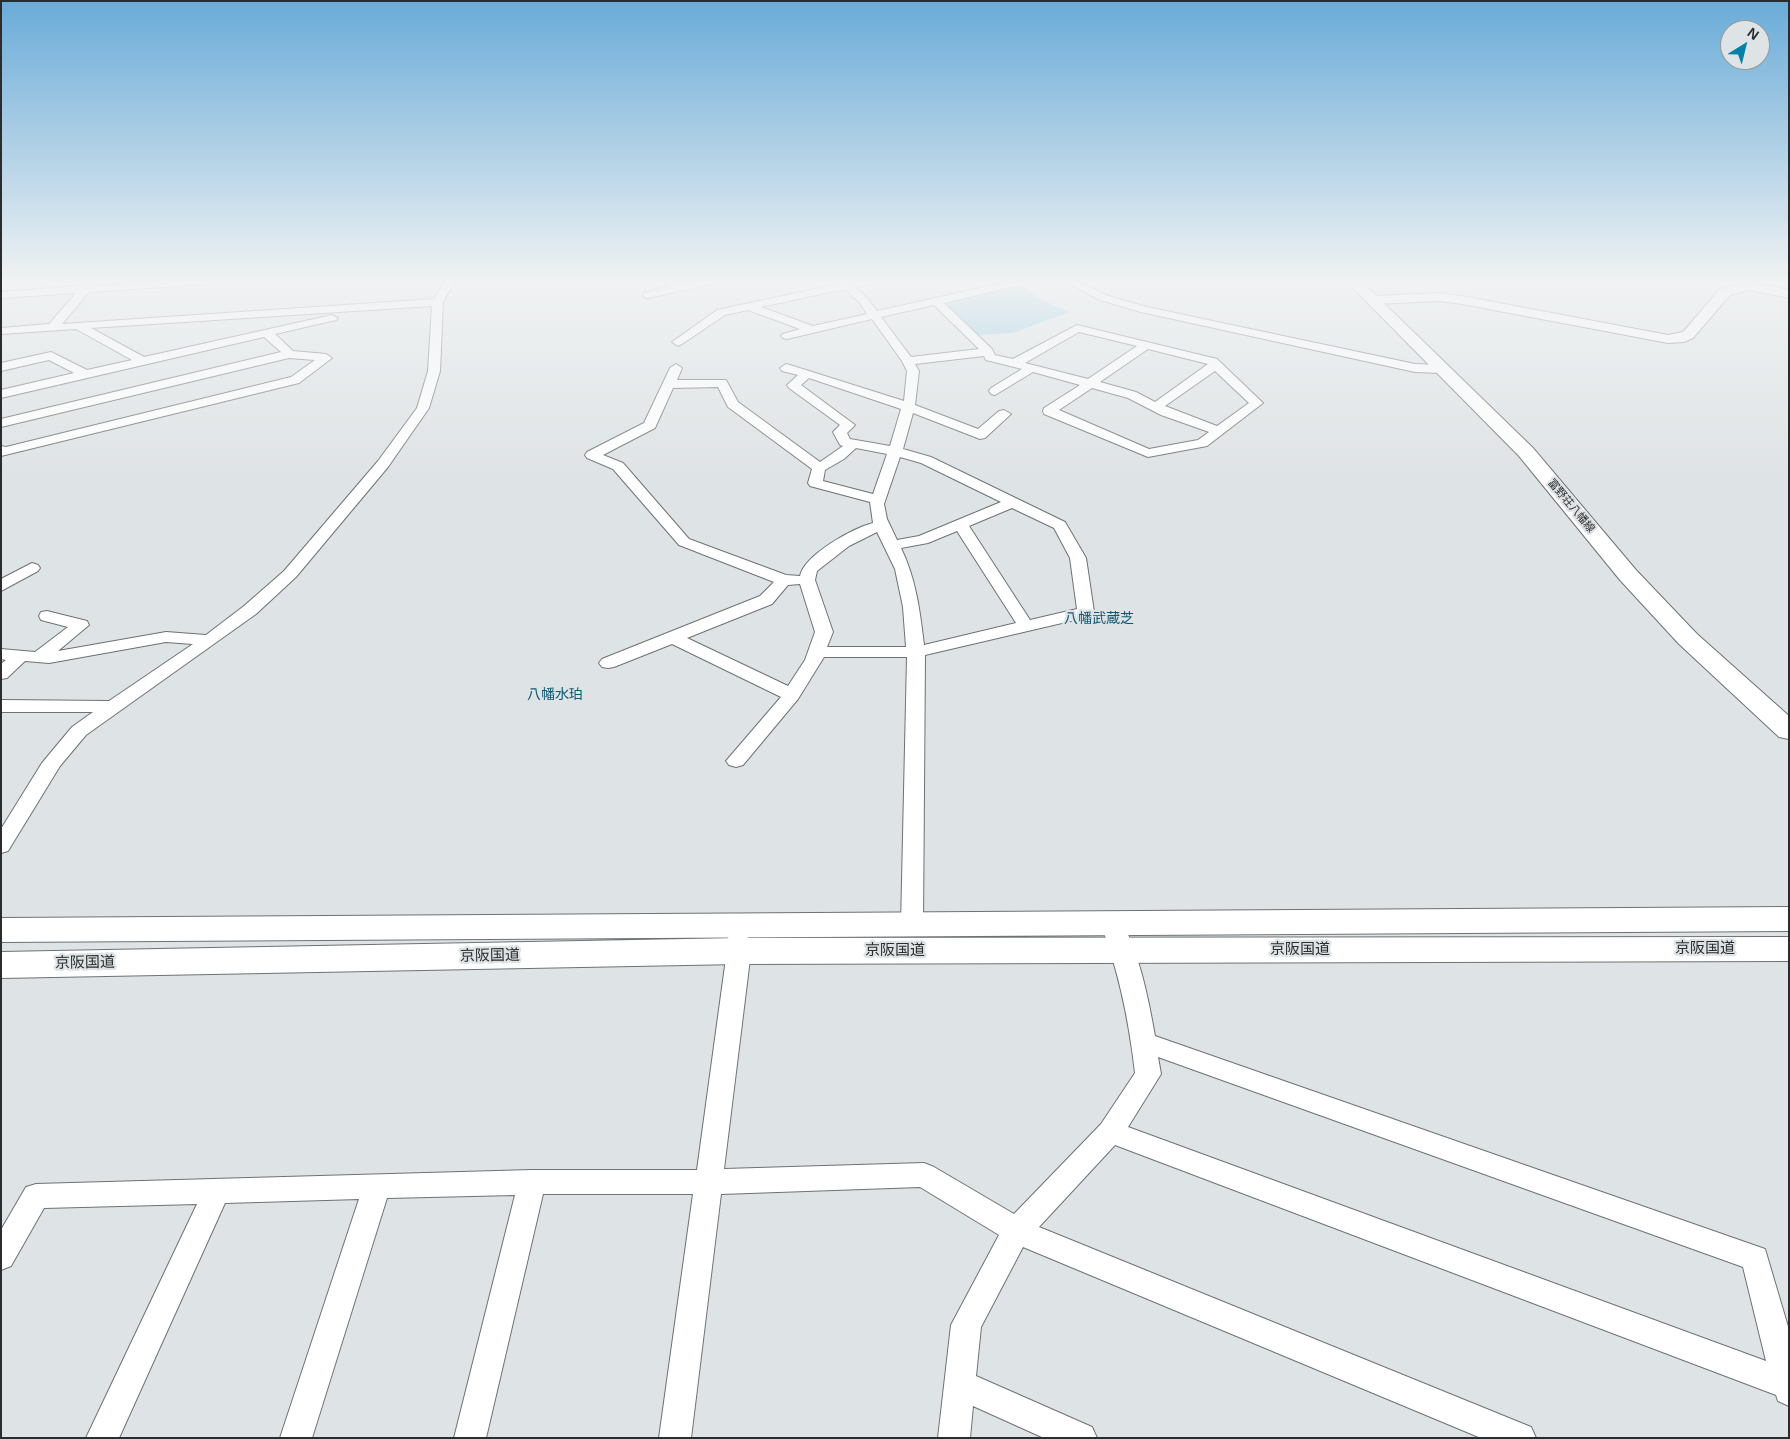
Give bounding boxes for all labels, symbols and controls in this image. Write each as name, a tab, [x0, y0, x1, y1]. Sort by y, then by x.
north arrow	[1720, 20, 1770, 70]
text: N	[1744, 24, 1762, 43]
street label: 富野荘八幡線	[1545, 476, 1597, 536]
district label: 八幡武蔵芝	[1064, 611, 1134, 627]
district label: 八幡水珀	[527, 687, 583, 703]
street label: 京阪国道	[1675, 940, 1735, 958]
street label: 京阪国道	[1270, 941, 1330, 959]
street label: 京阪国道	[865, 942, 925, 960]
street label: 京阪国道	[460, 946, 520, 966]
street label: 京阪国道	[55, 953, 115, 973]

